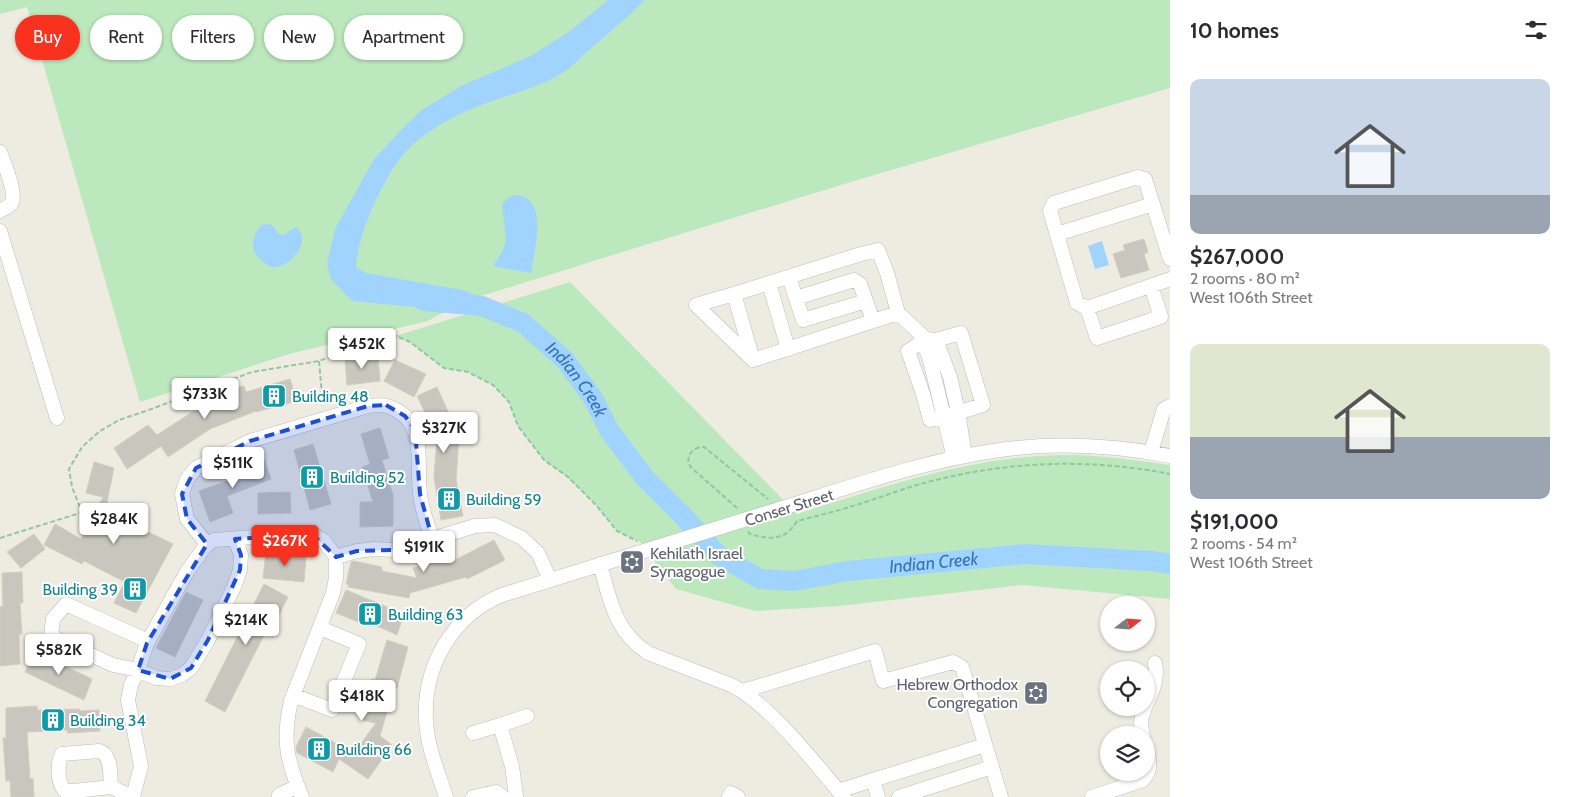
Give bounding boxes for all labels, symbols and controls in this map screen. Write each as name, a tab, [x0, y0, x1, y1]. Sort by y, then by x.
chip: Buy	[15, 15, 80, 60]
chip: Rent	[90, 15, 162, 60]
chip: Filters	[172, 15, 254, 60]
chip: New	[264, 15, 334, 60]
chip: Apartment	[344, 15, 463, 60]
icon: filters	[1522, 16, 1550, 44]
text: 10 homes	[1190, 18, 1279, 43]
icon: home	[1325, 111, 1415, 201]
text: $267,000	[1190, 244, 1284, 269]
text: 2 rooms · 80 m²	[1190, 269, 1300, 288]
text: West 106th Street	[1190, 288, 1313, 307]
pin: $452K	[327, 328, 397, 370]
text: $452K	[339, 334, 385, 353]
water label: Indian Creek	[541, 337, 612, 422]
icon: home	[1325, 376, 1415, 466]
pin: $733K	[170, 378, 240, 420]
building icon: Building 48	[261, 383, 287, 409]
text: $733K	[183, 384, 227, 403]
place label: Building 48	[292, 387, 369, 406]
pin: $327K	[409, 412, 479, 454]
text: $327K	[422, 418, 466, 437]
pin: $511K	[198, 446, 268, 489]
text: $511K	[213, 453, 253, 472]
building icon: Building 52	[299, 464, 325, 490]
place label: Building 52	[330, 468, 405, 487]
street label: Conser Street	[742, 485, 836, 530]
building icon: Building 59	[436, 486, 462, 512]
place label: Building 59	[466, 490, 541, 509]
pin: $284K	[79, 502, 149, 545]
text: $284K	[90, 509, 138, 528]
text: $191,000	[1190, 509, 1279, 534]
pin: $267K	[250, 524, 320, 567]
pin: $191K	[389, 530, 459, 573]
text: $267K	[263, 531, 307, 550]
text: 2 rooms · 54 m²	[1190, 534, 1297, 553]
text: $191K	[404, 537, 444, 556]
place label: Kehilath Israel Synagogue	[650, 544, 743, 581]
water label: Indian Creek	[888, 548, 980, 578]
synagogue icon: Kehilath Israel Synagogue	[619, 549, 645, 575]
text: West 106th Street	[1190, 553, 1313, 572]
building icon: Building 39	[122, 576, 148, 602]
place label: Building 39	[43, 580, 118, 599]
north arrow	[1100, 596, 1155, 651]
map controls	[1100, 596, 1155, 781]
building icon: Building 63	[357, 601, 383, 627]
pin: $214K	[211, 604, 281, 646]
place label: Building 63	[388, 605, 463, 624]
text: $214K	[224, 610, 268, 629]
pin: $582K	[24, 634, 94, 676]
text: $582K	[36, 640, 82, 659]
button: locate	[1100, 661, 1155, 716]
place label: Hebrew Orthodox Congregation	[897, 675, 1018, 712]
pin: $418K	[327, 680, 397, 722]
synagogue icon: Hebrew Orthodox Congregation	[1023, 680, 1049, 706]
text: $418K	[340, 686, 384, 705]
building icon: Building 34	[40, 707, 66, 733]
place label: Building 34	[70, 711, 146, 730]
button: layers	[1100, 726, 1155, 781]
building icon: Building 66	[306, 736, 332, 762]
place label: Building 66	[336, 740, 412, 759]

